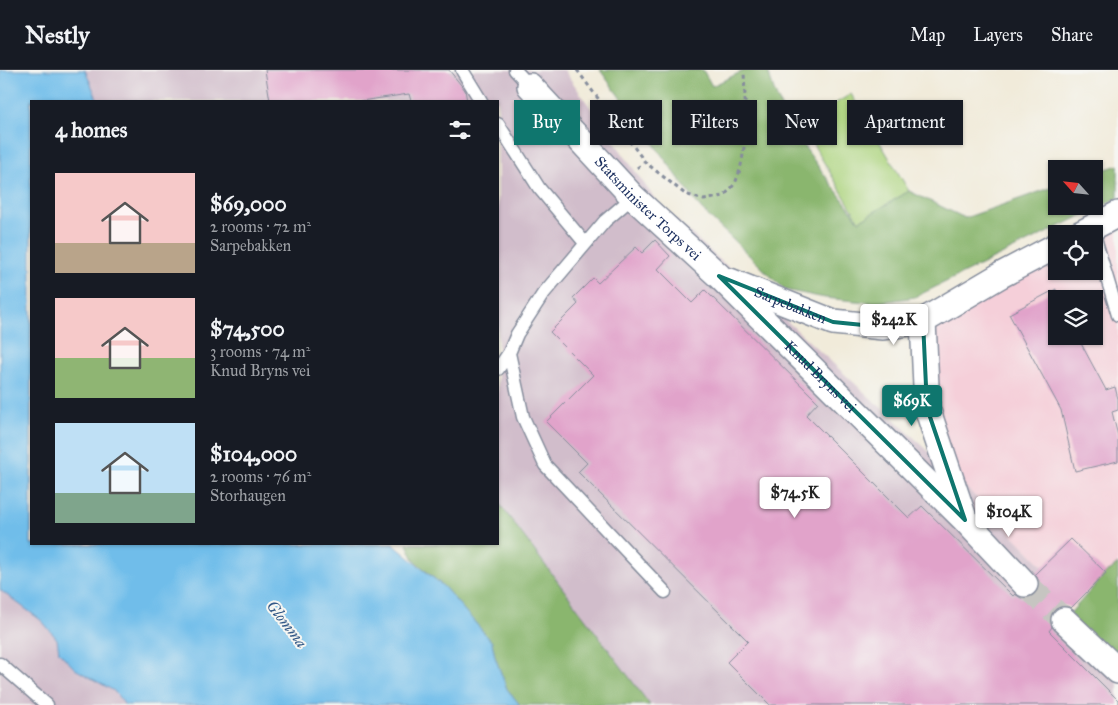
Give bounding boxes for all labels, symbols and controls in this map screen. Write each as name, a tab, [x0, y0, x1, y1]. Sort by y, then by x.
text: Nestly	[25, 20, 90, 50]
text: Map	[910, 24, 945, 46]
text: Layers	[973, 24, 1023, 46]
text: Share	[1051, 24, 1093, 46]
chip: Buy	[514, 100, 580, 145]
chip: Rent	[590, 100, 662, 145]
chip: Filters	[672, 100, 757, 145]
chip: New	[767, 100, 837, 145]
chip: Apartment	[847, 100, 963, 145]
icon: filters	[446, 116, 474, 144]
text: 4 homes	[55, 117, 127, 143]
street label: Statsminister Torps vei	[591, 152, 705, 264]
north arrow	[1048, 160, 1102, 215]
map controls	[1048, 160, 1103, 345]
text: $69,000	[210, 191, 287, 217]
icon: home	[95, 193, 155, 253]
text: 2 rooms · 72 m²	[210, 217, 311, 236]
button: locate	[1048, 225, 1103, 280]
text: Sarpebakken	[210, 236, 291, 255]
street label: Sarpebakken	[752, 283, 829, 327]
button: layers	[1048, 290, 1103, 345]
pin: $242K	[859, 304, 929, 346]
text: $242K	[871, 310, 917, 329]
text: $74,500	[210, 316, 285, 342]
icon: home	[95, 318, 155, 378]
street label: Knud Bryns vei	[781, 337, 860, 416]
text: 3 rooms · 74 m²	[210, 342, 310, 361]
text: Knud Bryns vei	[210, 361, 310, 380]
pin: $69K	[882, 384, 942, 427]
text: $69K	[893, 391, 931, 410]
text: $104,000	[210, 441, 297, 467]
icon: home	[95, 443, 155, 503]
text: 2 rooms · 76 m²	[210, 467, 311, 486]
pin: $74.5K	[754, 476, 836, 519]
text: $74.5K	[771, 483, 819, 502]
text: Storhaugen	[210, 486, 286, 505]
pin: $104K	[974, 496, 1044, 538]
text: $104K	[986, 502, 1032, 521]
water label: Glomma	[263, 597, 312, 652]

